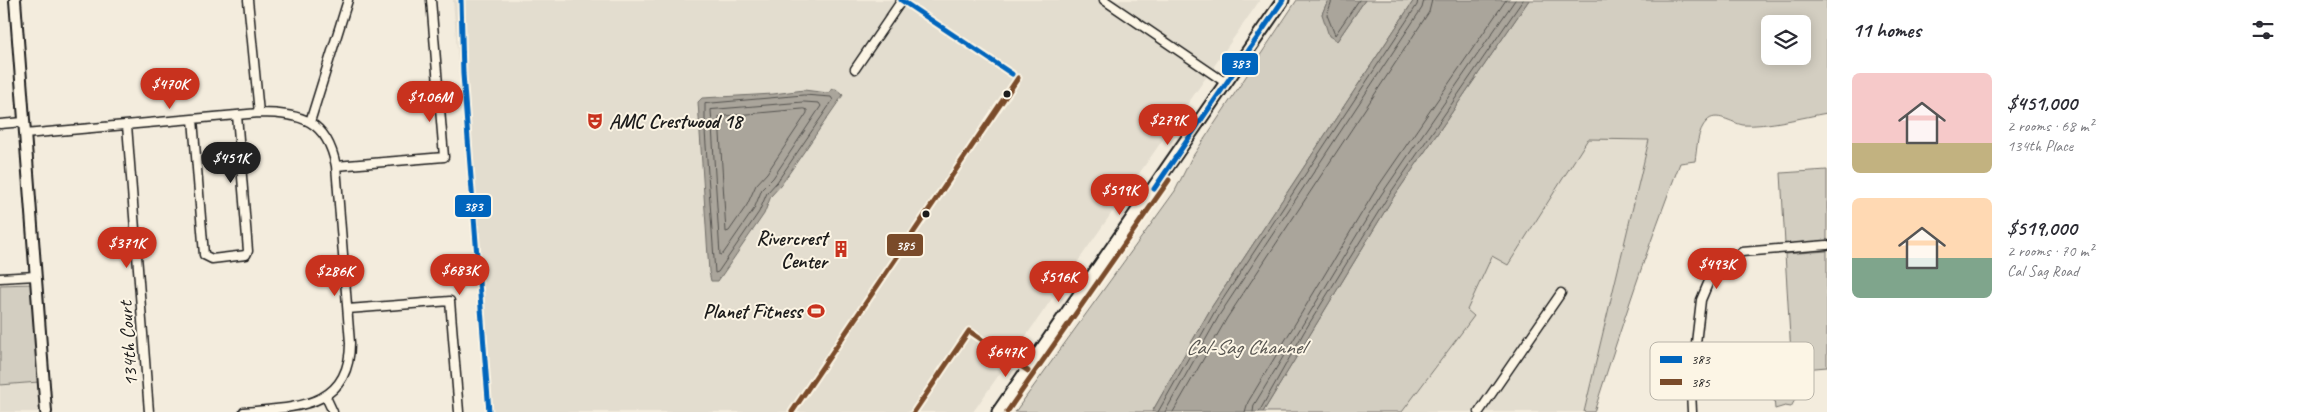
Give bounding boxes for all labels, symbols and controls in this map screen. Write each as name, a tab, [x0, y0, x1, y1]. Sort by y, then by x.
map controls	[1761, 15, 1811, 65]
button: layers	[1761, 15, 1811, 65]
icon: filters	[2249, 16, 2277, 44]
text: 11 homes	[1852, 17, 1921, 43]
line badge: 383	[1221, 52, 1259, 76]
text: 383	[1231, 55, 1251, 72]
pin: $470K	[135, 68, 205, 110]
text: $470K	[152, 74, 188, 94]
pin: $1.06M	[389, 80, 471, 123]
text: $1.06M	[408, 87, 452, 107]
unlabelled marker	[1002, 89, 1012, 99]
text: $451,000	[2007, 90, 2077, 116]
icon: home	[1892, 93, 1952, 153]
pin: $279K	[1133, 104, 1203, 146]
place label: AMC Crestwood 18	[609, 109, 745, 134]
text: $279K	[1150, 110, 1186, 130]
theatre icon: AMC Crestwood 18	[585, 111, 605, 131]
text: 2 rooms · 68 m²	[2007, 116, 2093, 136]
text: 134th Place	[2007, 136, 2073, 156]
pin: $451K	[196, 142, 266, 184]
text: $451K	[213, 148, 249, 168]
pin: $519K	[1085, 174, 1155, 216]
text: $519K	[1102, 180, 1138, 200]
line badge: 383	[454, 194, 492, 218]
text: 383	[464, 198, 484, 215]
unlabelled marker	[921, 209, 931, 219]
text: $519,000	[2007, 215, 2077, 241]
icon: home	[1892, 218, 1952, 278]
pin: $371K	[92, 226, 162, 269]
place label: Rivercrest Center	[756, 226, 830, 274]
text: $371K	[109, 233, 145, 253]
line badge: 385	[886, 233, 924, 257]
text: 385	[896, 237, 916, 254]
building icon: Rivercrest Center	[831, 239, 851, 259]
text: 2 rooms · 70 m²	[2007, 241, 2093, 261]
pin: $493K	[1682, 248, 1752, 290]
pin: $286K	[300, 254, 370, 297]
pin: $683K	[425, 254, 495, 296]
text: $493K	[1699, 254, 1735, 274]
text: $683K	[441, 260, 479, 280]
pin: $516K	[1024, 260, 1094, 303]
text: $286K	[316, 261, 354, 281]
text: Cal Sag Road	[2007, 261, 2079, 281]
text: $516K	[1040, 267, 1078, 287]
street label: 134th Court	[112, 298, 143, 387]
place label: Planet Fitness	[703, 299, 804, 324]
sports icon: Planet Fitness	[806, 301, 826, 321]
water label: Cal-Sag Channel	[1186, 334, 1311, 360]
pin: $647K	[971, 336, 1041, 378]
text: $647K	[987, 342, 1025, 362]
legend	[1650, 342, 1814, 400]
text: 383	[1691, 351, 1712, 368]
text: 385	[1691, 374, 1711, 391]

